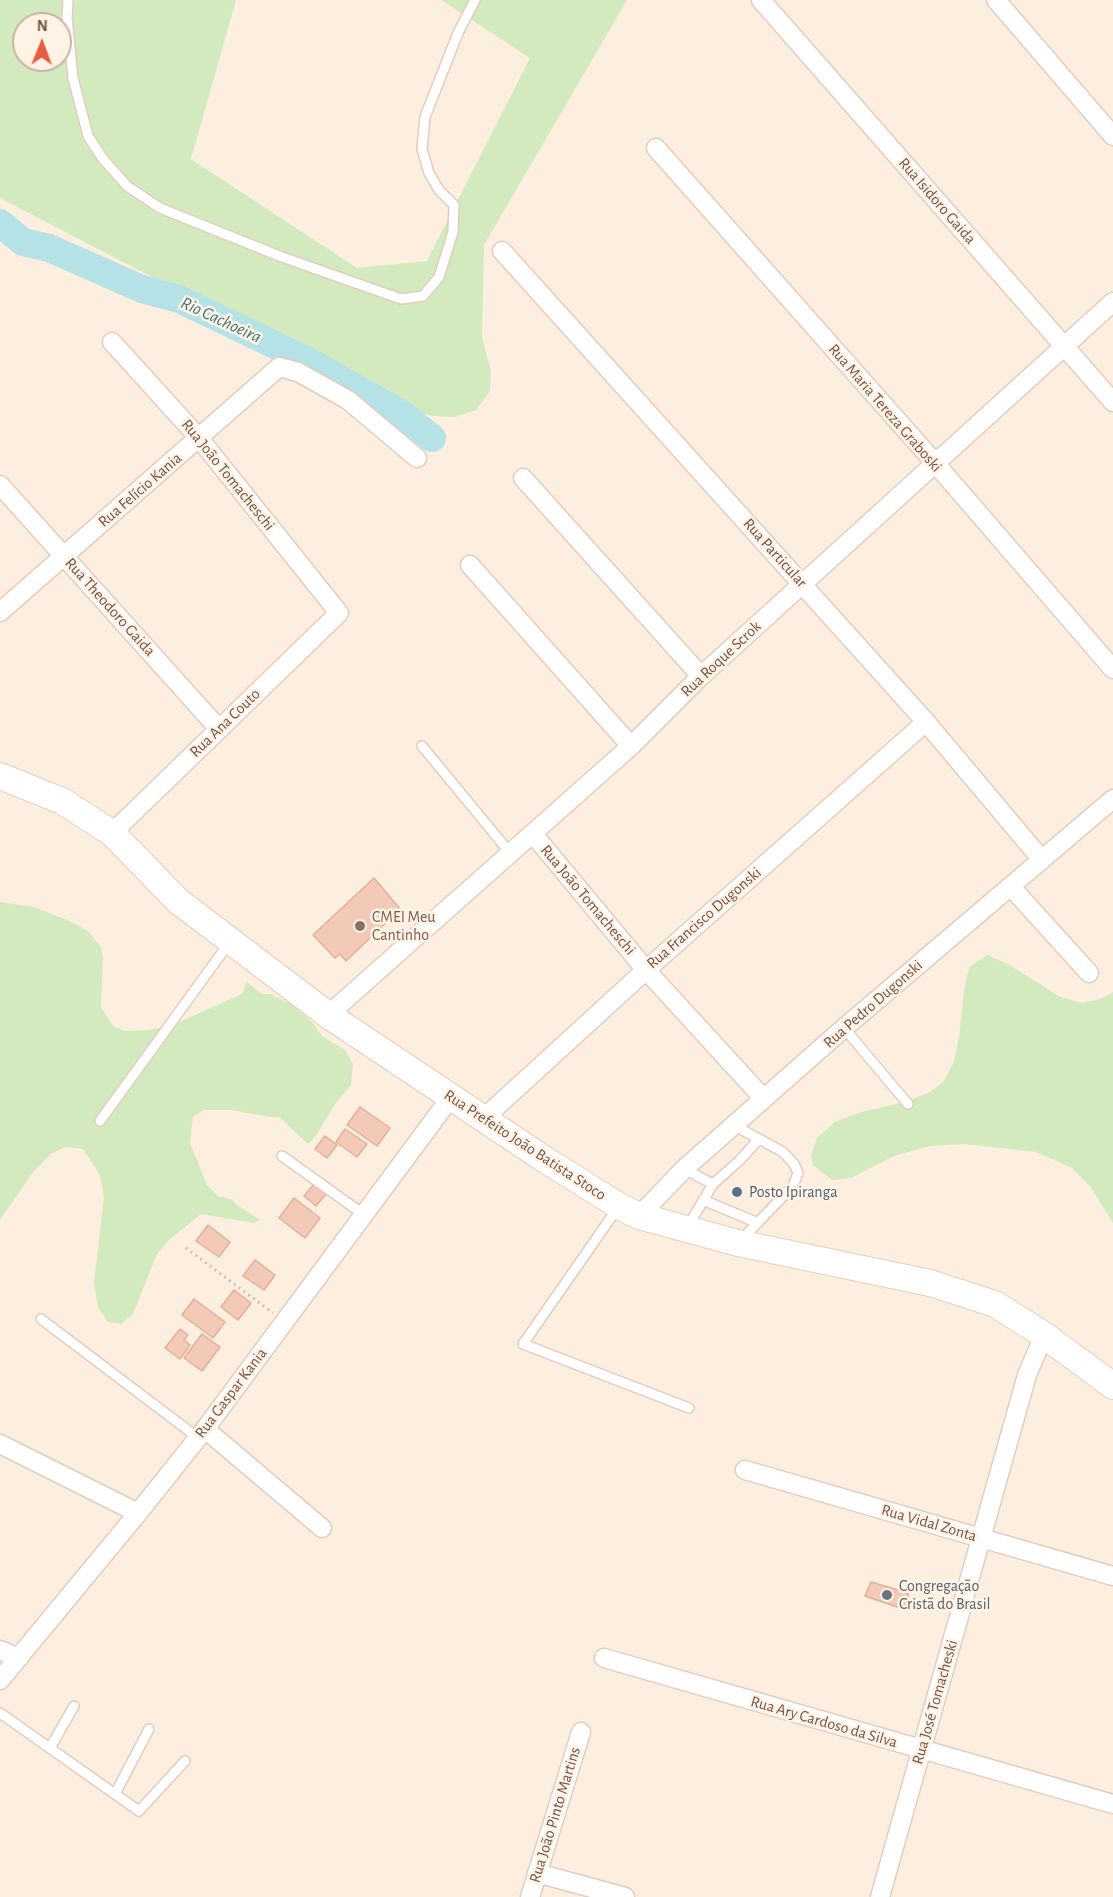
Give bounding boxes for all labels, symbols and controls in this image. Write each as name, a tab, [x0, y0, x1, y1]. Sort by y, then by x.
north arrow	[12, 12, 72, 72]
text: N	[37, 18, 48, 34]
street label: Rua Isidoro Gaida	[894, 154, 980, 248]
water label: Rio Cachoeira	[177, 292, 265, 348]
street label: Rua Maria Tereza Graboski	[824, 340, 946, 476]
street label: Rua João Tomacheschi	[177, 415, 279, 535]
street label: Rua Felício Kania	[94, 449, 186, 531]
street label: Rua Particular	[739, 514, 811, 592]
street label: Rua Theodoro Gaida	[61, 554, 159, 660]
street label: Rua Roque Scrok	[677, 617, 765, 701]
street label: Rua Ana Couto	[186, 685, 264, 761]
street label: Rua João Tomacheschi	[536, 841, 640, 959]
street label: Rua Francisco Dugonski	[643, 863, 765, 973]
place label: CMEI Meu Cantinho	[372, 907, 435, 945]
marker: CMEI Meu Cantinho	[353, 919, 367, 933]
street label: Rua Pedro Dugonski	[820, 956, 926, 1052]
street label: Rua Prefeito João Batista Stoco	[440, 1085, 610, 1205]
place label: Posto Ipiranga	[749, 1182, 838, 1202]
marker: Posto Ipiranga	[730, 1185, 744, 1199]
street label: Rua Gaspar Kania	[191, 1344, 271, 1442]
street label: Rua Vidal Zonta	[879, 1500, 979, 1546]
place label: Congregação Cristã do Brasil	[899, 1576, 990, 1614]
marker: Congregação Cristã do Brasil	[880, 1588, 894, 1602]
street label: Rua José Tomacheski	[908, 1637, 962, 1767]
street label: Rua Ary Cardoso da Silva	[749, 1692, 899, 1752]
street label: Rua João Pinto Martins	[525, 1745, 585, 1885]

